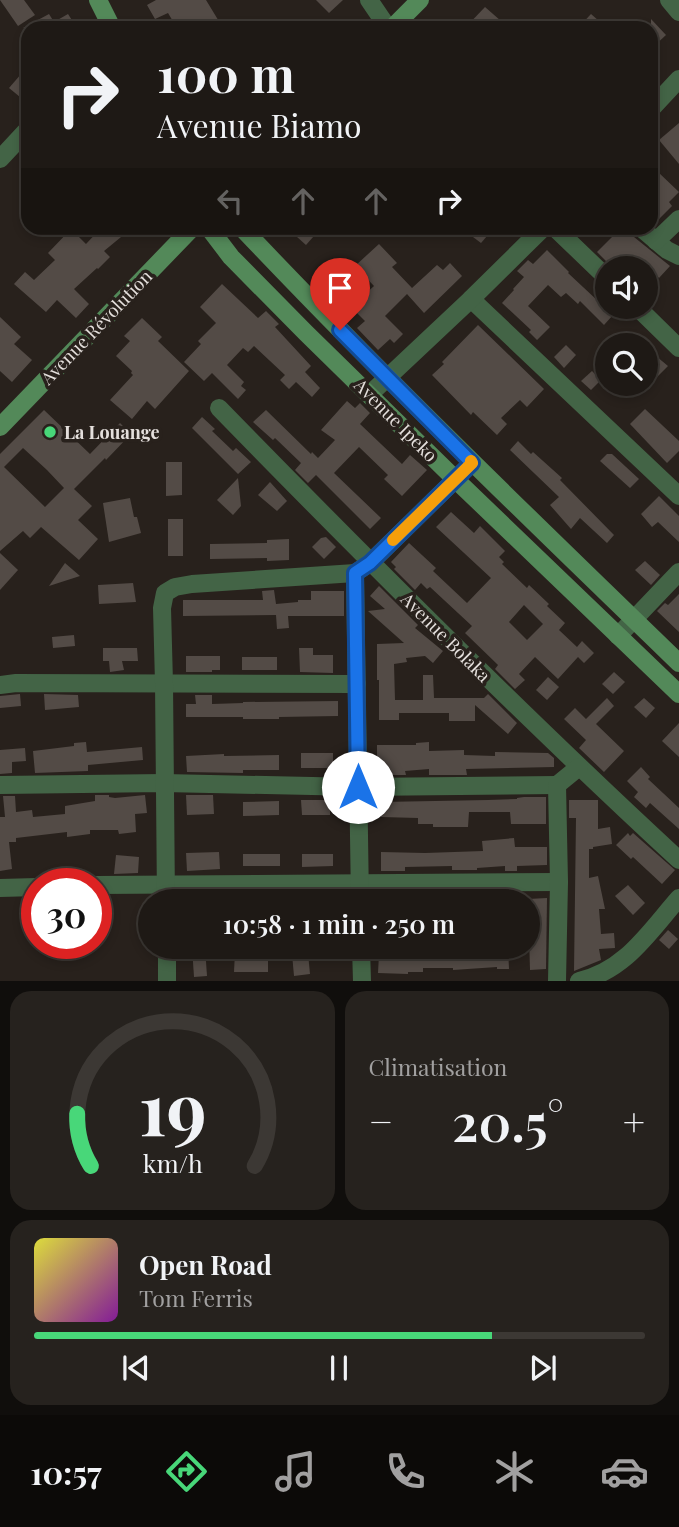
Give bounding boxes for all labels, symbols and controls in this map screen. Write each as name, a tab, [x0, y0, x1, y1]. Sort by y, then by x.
text: 100 m	[157, 40, 295, 105]
icon: right	[42, 49, 133, 140]
text: Avenue Biamo	[157, 103, 362, 146]
icon: left	[211, 182, 249, 220]
icon: ahead	[284, 182, 322, 220]
icon: ahead	[357, 182, 395, 220]
icon: right	[430, 182, 468, 220]
map controls	[595, 256, 658, 396]
button: sound	[595, 256, 658, 319]
pin	[310, 258, 370, 330]
street label: Avenue Révolution	[34, 264, 157, 390]
icon: arrive	[321, 269, 359, 307]
button: search	[595, 333, 658, 396]
street label: Avenue Ipeko	[348, 372, 443, 467]
place label: La Louange	[64, 420, 160, 444]
marker: La Louange	[42, 424, 58, 440]
street label: Avenue Bolaka	[395, 586, 496, 687]
position arrow	[321, 750, 395, 824]
speed limit sign: 30	[21, 868, 112, 959]
text: 10:58 · 1 min · 250 m	[223, 906, 455, 941]
text: Climatisation	[369, 1051, 507, 1082]
text: 19	[138, 1058, 206, 1155]
text: 20.5°	[452, 1086, 564, 1155]
text: −	[369, 1095, 393, 1146]
text: +	[623, 1095, 645, 1146]
text: km/h	[142, 1146, 203, 1179]
text: Open Road	[139, 1247, 272, 1282]
text: Tom Ferris	[139, 1282, 253, 1313]
icon: previous	[117, 1349, 155, 1387]
icon: pause	[320, 1349, 358, 1387]
icon: next	[524, 1349, 562, 1387]
icon: directions	[162, 1447, 211, 1496]
icon: music	[271, 1447, 320, 1496]
icon: phone	[381, 1447, 430, 1496]
icon: climate	[490, 1447, 539, 1496]
icon: car	[600, 1447, 649, 1496]
text: 10:57	[30, 1450, 102, 1493]

